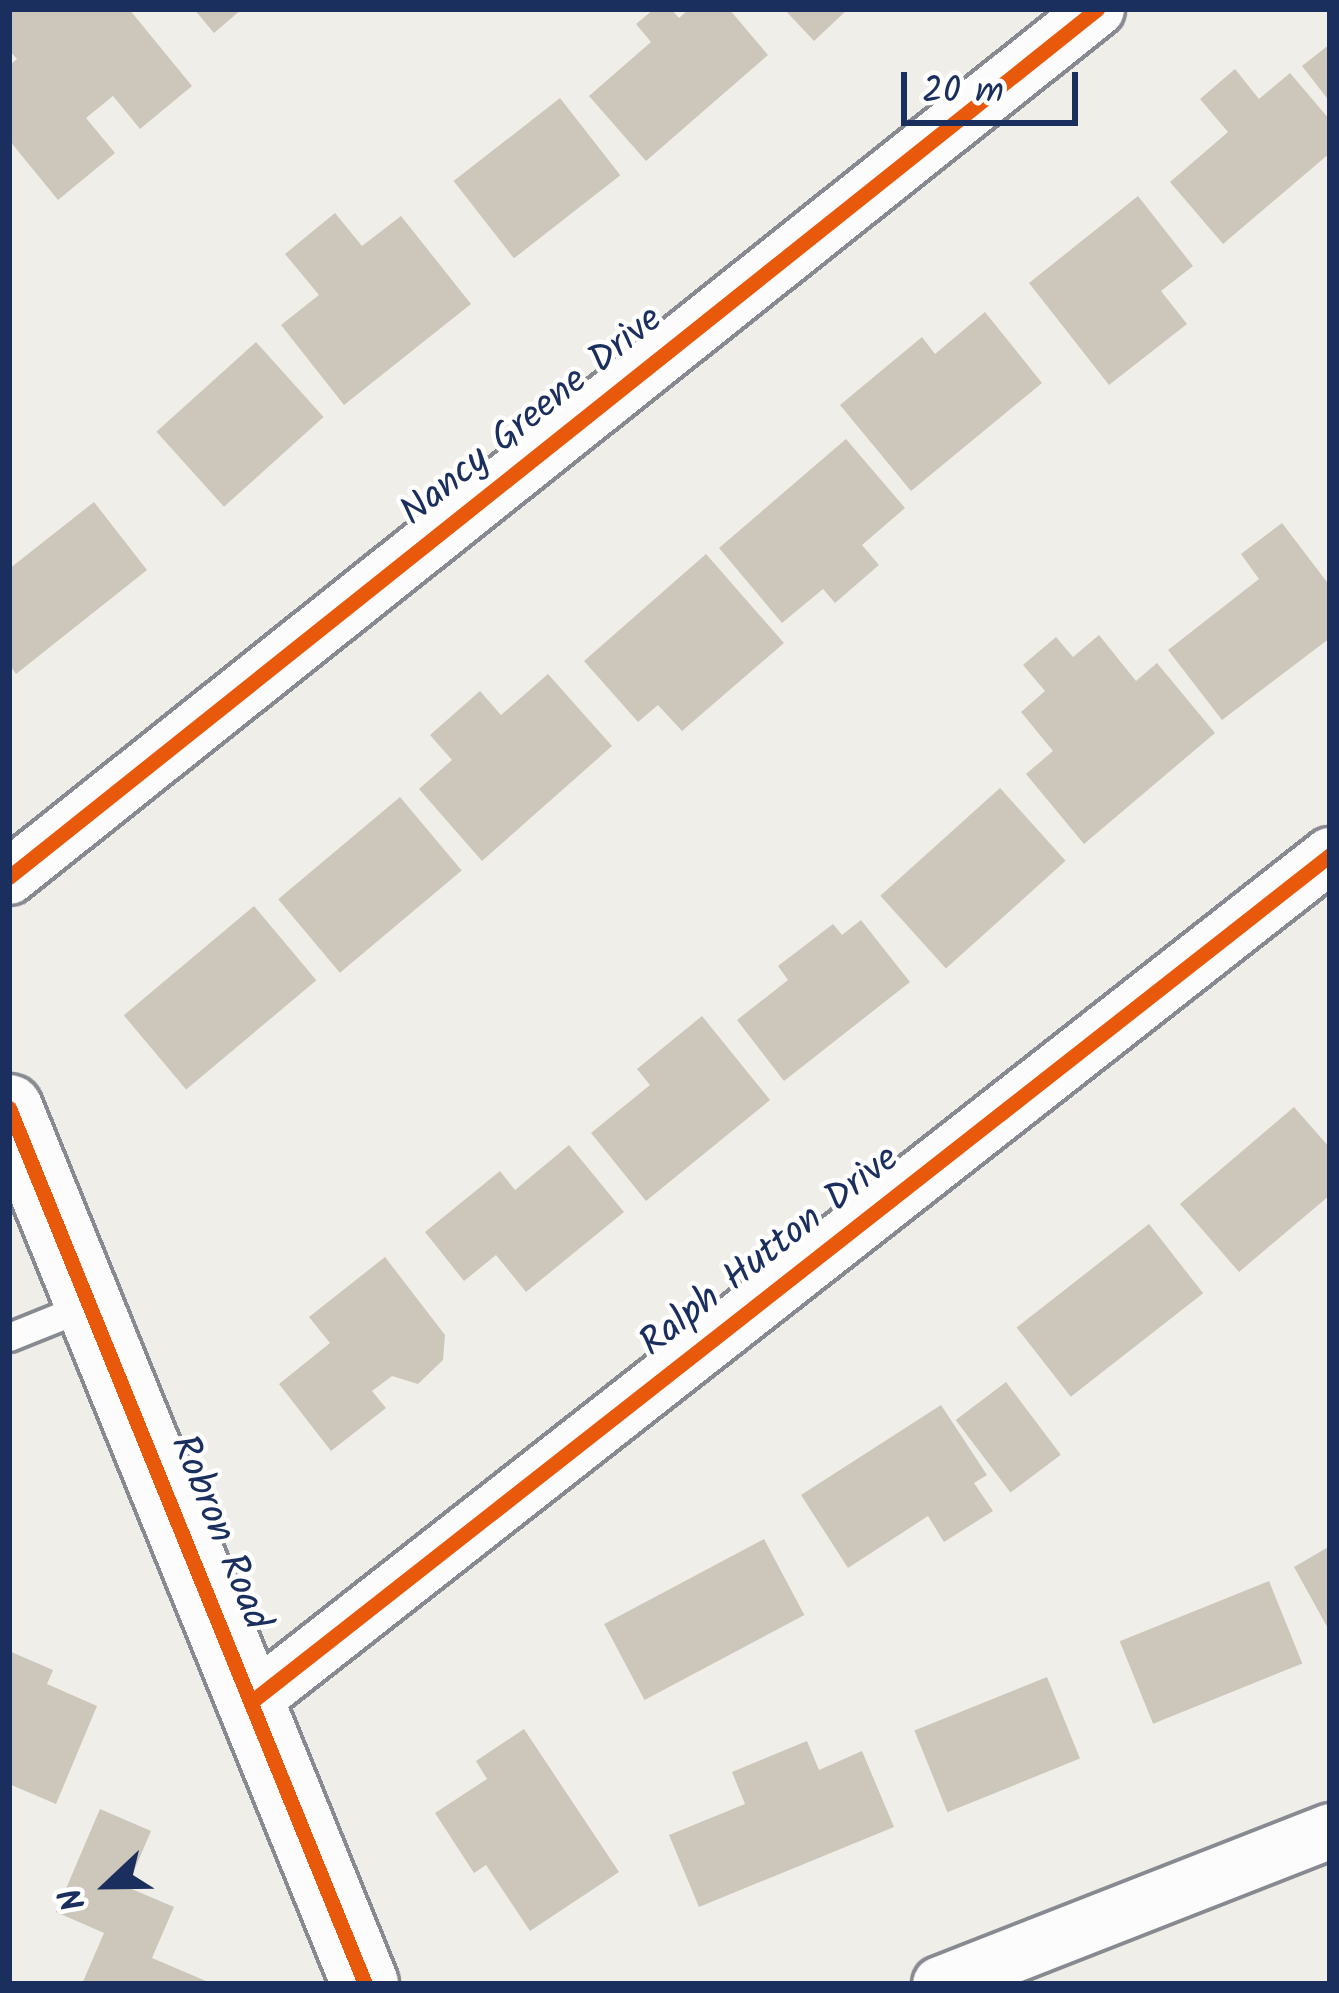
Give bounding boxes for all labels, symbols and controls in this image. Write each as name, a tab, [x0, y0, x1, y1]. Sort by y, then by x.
scale bar	[907, 48, 1084, 122]
text: 20 m	[922, 64, 1004, 121]
street label: Nancy Greene Drive	[391, 297, 673, 537]
street label: Ralph Hutton Drive	[631, 1136, 909, 1368]
street label: Robron Road	[159, 1429, 279, 1637]
north arrow	[48, 1825, 168, 1945]
text: N	[46, 1879, 103, 1918]

